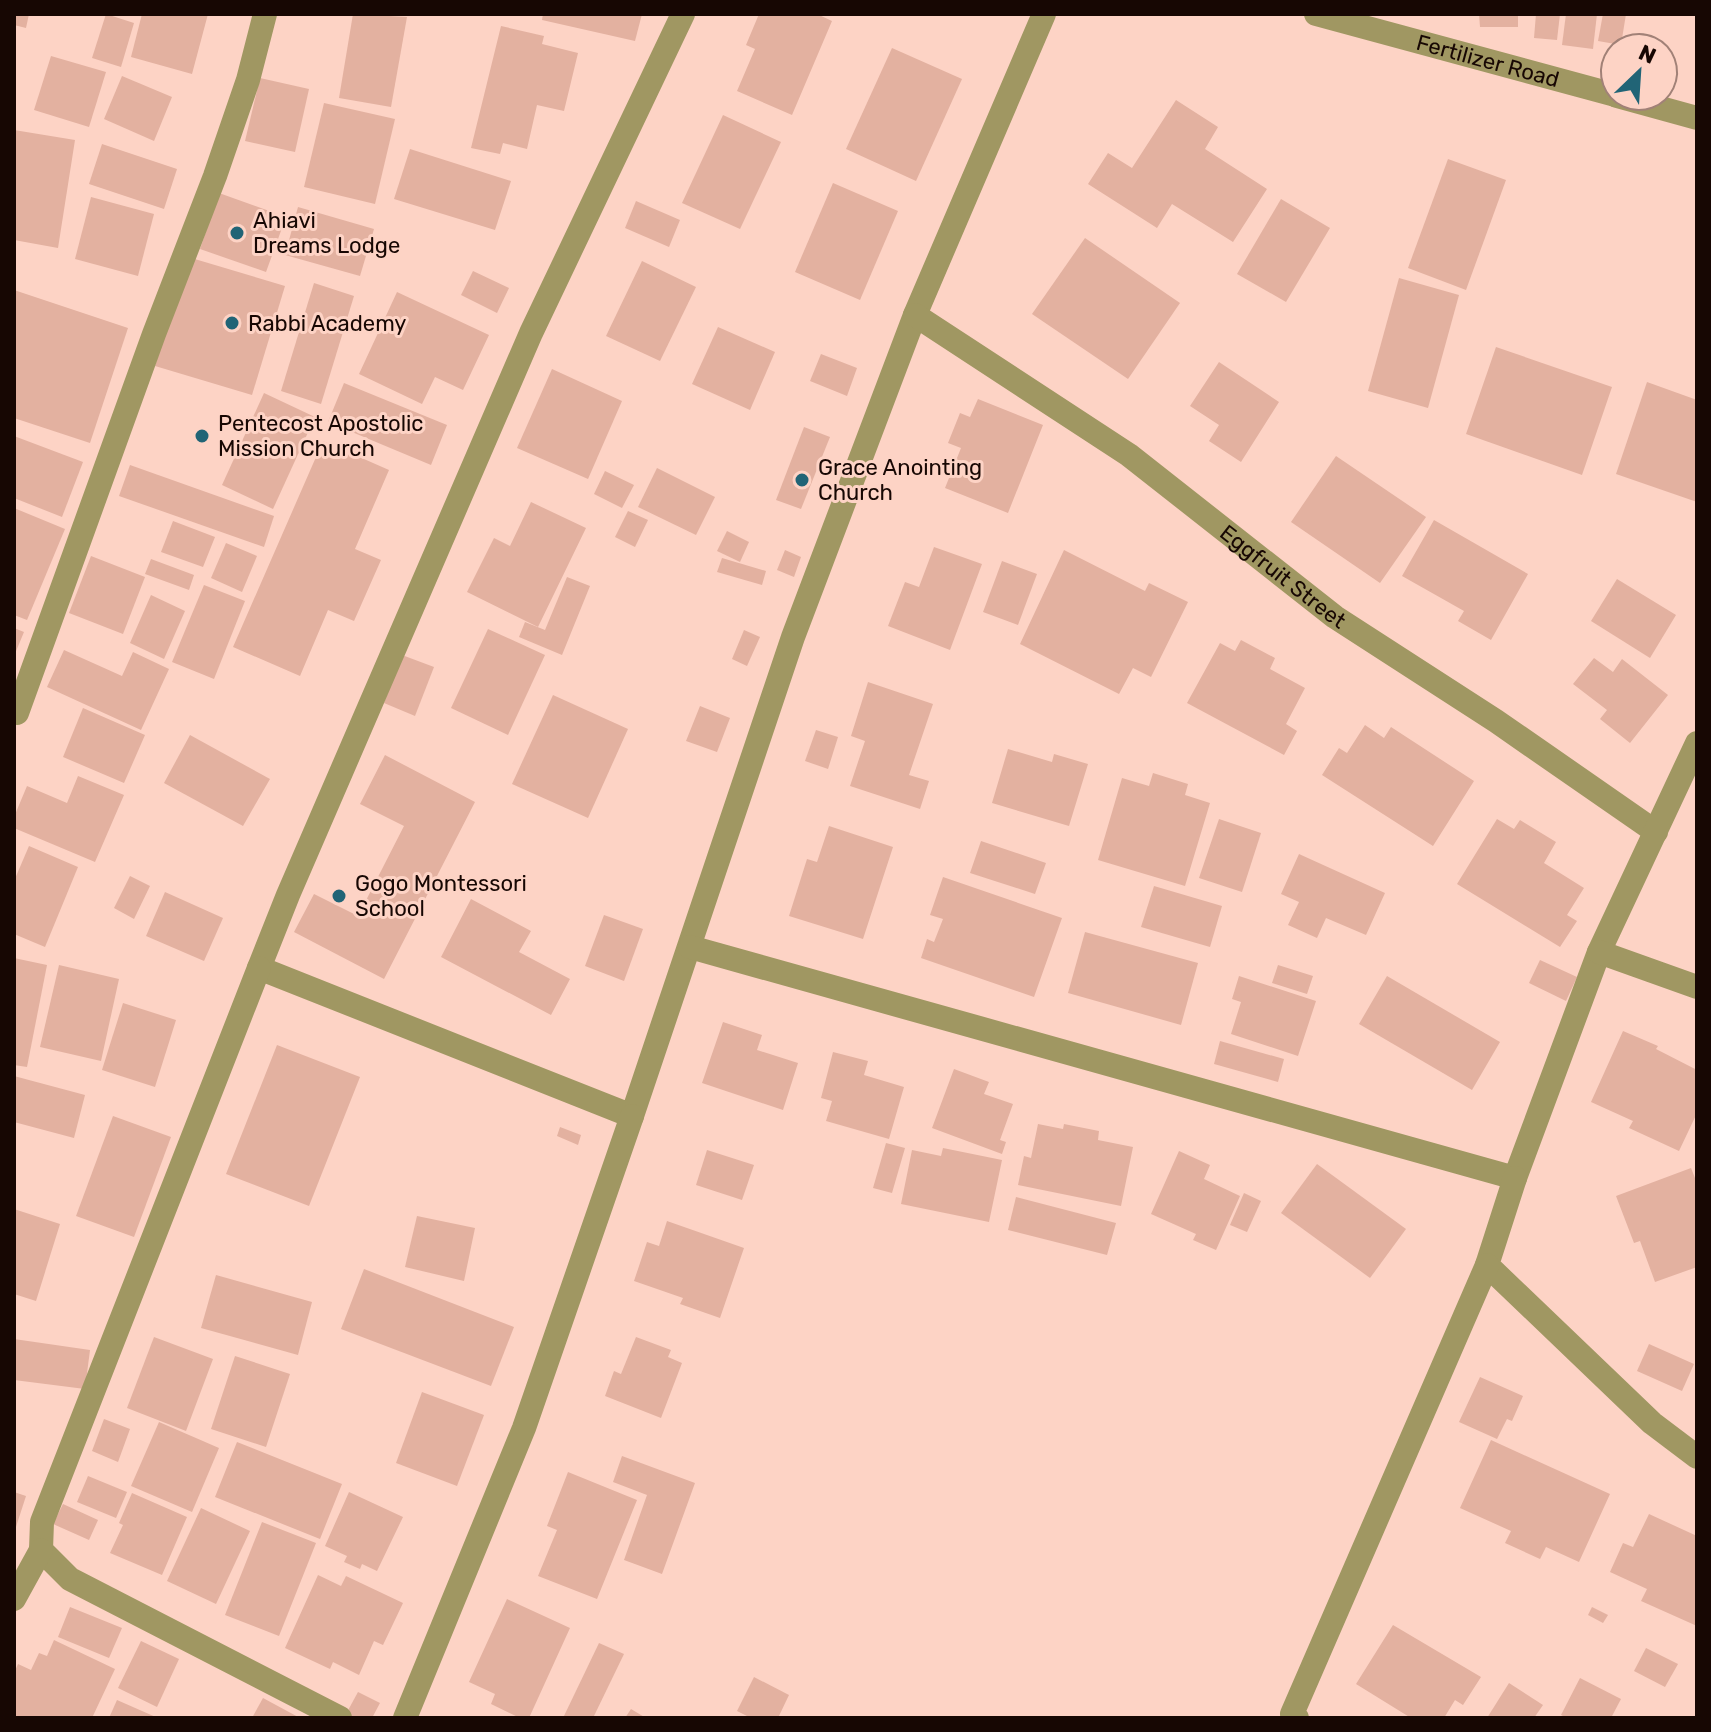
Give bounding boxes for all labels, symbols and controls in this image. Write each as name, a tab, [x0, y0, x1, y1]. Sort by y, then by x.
street label: Fertilizer Road	[1413, 29, 1562, 93]
north arrow	[1599, 32, 1679, 112]
text: N	[1634, 39, 1660, 70]
place label: Ahiavi Dreams Lodge	[253, 207, 400, 259]
marker: Ahiavi Dreams Lodge	[228, 224, 246, 242]
place label: Rabbi Academy	[248, 310, 407, 337]
marker: Rabbi Academy	[223, 314, 241, 332]
place label: Pentecost Apostolic Mission Church	[218, 410, 424, 462]
marker: Pentecost Apostolic Mission Church	[193, 427, 211, 445]
place label: Grace Anointing Church	[818, 454, 982, 506]
marker: Grace Anointing Church	[793, 471, 811, 489]
street label: Eggfruit Street	[1215, 519, 1351, 635]
place label: Gogo Montessori School	[355, 870, 527, 922]
marker: Gogo Montessori School	[330, 887, 348, 905]

